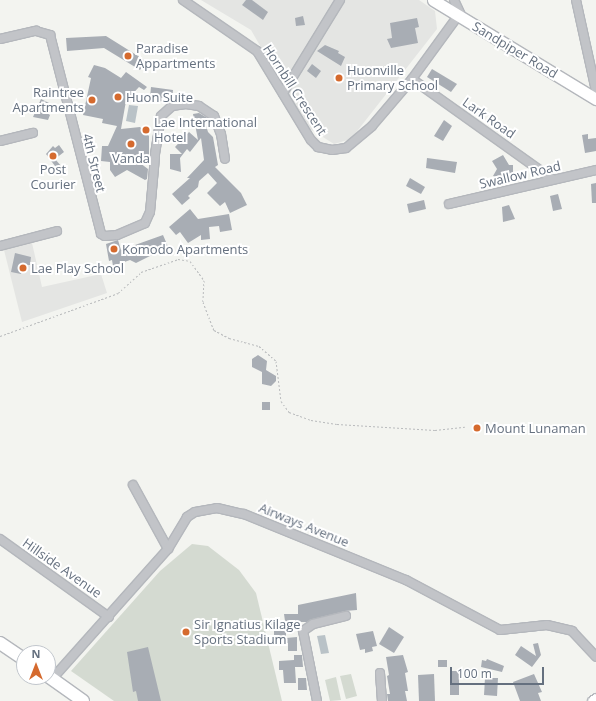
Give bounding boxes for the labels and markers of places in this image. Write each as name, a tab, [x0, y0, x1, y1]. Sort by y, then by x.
place label: Paradise Appartments	[136, 41, 215, 72]
marker: Paradise Appartments	[123, 51, 133, 61]
place label: Huonville Primary School	[347, 63, 438, 94]
marker: Huonville Primary School	[334, 73, 344, 83]
place label: Raintree Apartments	[13, 85, 84, 116]
place label: Huon Suite	[126, 89, 193, 105]
marker: Huon Suite	[113, 92, 123, 102]
marker: Raintree Apartments	[87, 95, 97, 105]
place label: Lae International Hotel	[154, 115, 257, 146]
marker: Lae International Hotel	[141, 125, 151, 135]
marker: Vanda	[126, 139, 136, 149]
place label: Vanda	[112, 150, 150, 166]
marker: Post Courier	[48, 151, 58, 161]
place label: Post Courier	[30, 162, 76, 193]
place label: Komodo Apartments	[122, 241, 248, 257]
marker: Komodo Apartments	[109, 244, 119, 254]
place label: Lae Play School	[31, 260, 124, 276]
marker: Lae Play School	[18, 263, 28, 273]
place label: Mount Lunaman	[485, 420, 586, 436]
marker: Mount Lunaman	[472, 423, 482, 433]
place label: Sir Ignatius Kilage Sports Stadium	[194, 617, 301, 648]
marker: Sir Ignatius Kilage Sports Stadium	[181, 627, 191, 637]

